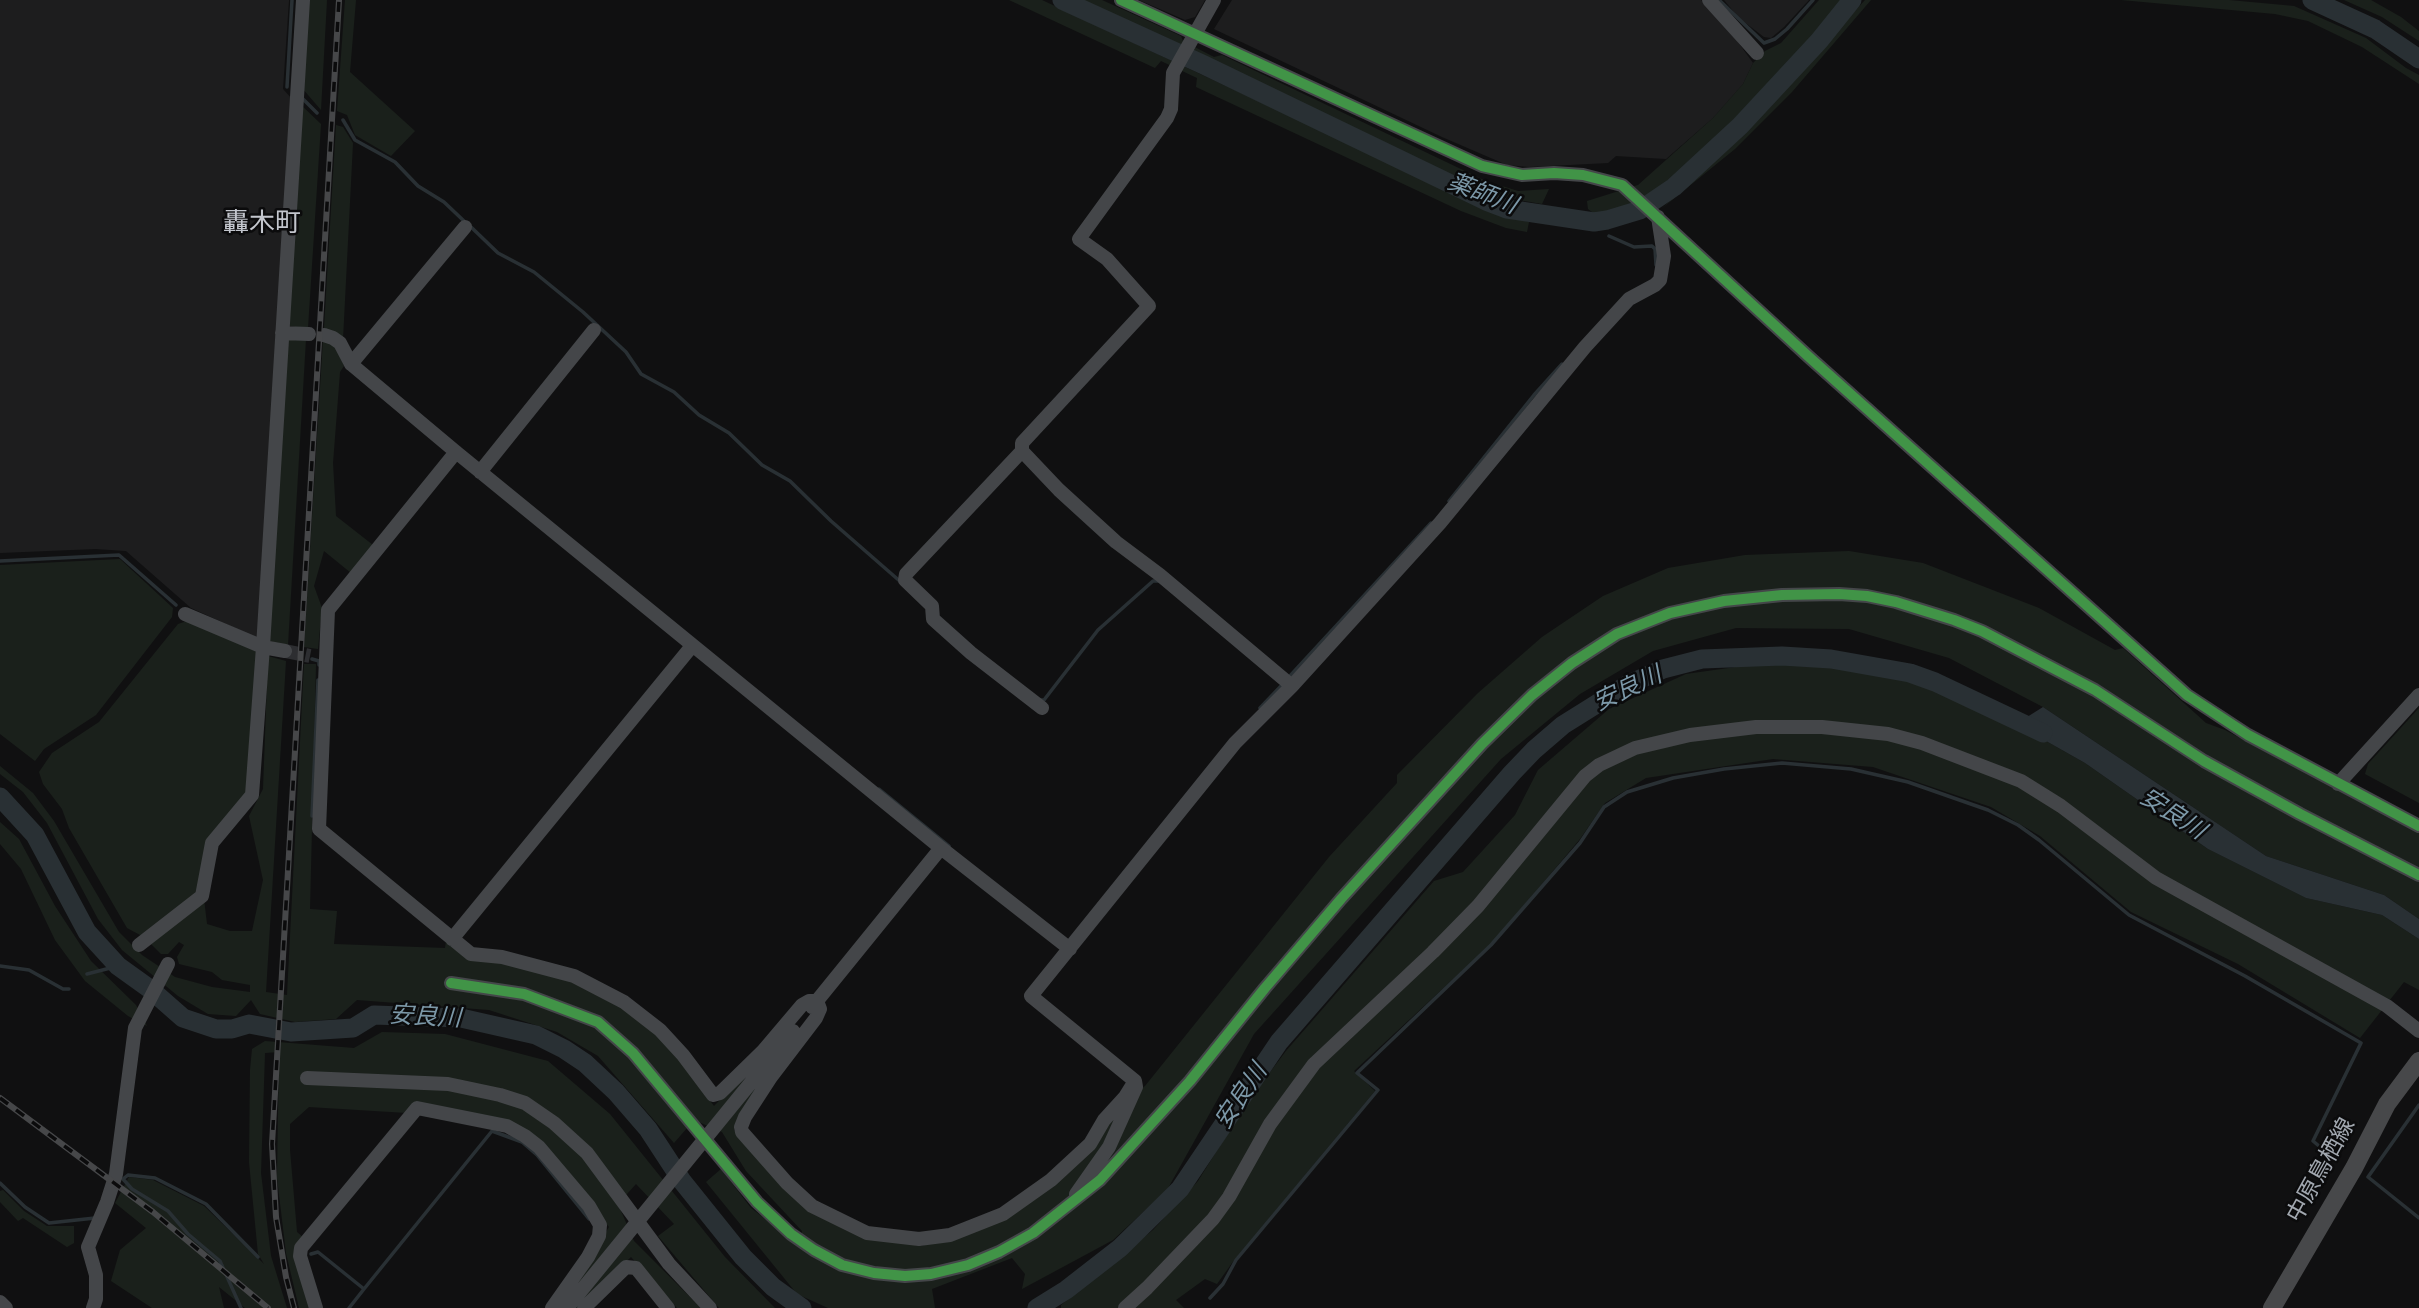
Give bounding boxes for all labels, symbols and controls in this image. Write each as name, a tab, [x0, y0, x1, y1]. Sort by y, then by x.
water label: 薬師川	[1443, 169, 1521, 221]
district label: 轟木町	[223, 208, 301, 240]
water label: 安良川	[1589, 662, 1667, 718]
water label: 安良川	[2134, 783, 2210, 847]
water label: 安良川	[388, 1002, 462, 1034]
water label: 安良川	[1210, 1059, 1274, 1135]
street label: 中原鳥栖線	[2282, 1114, 2362, 1228]

